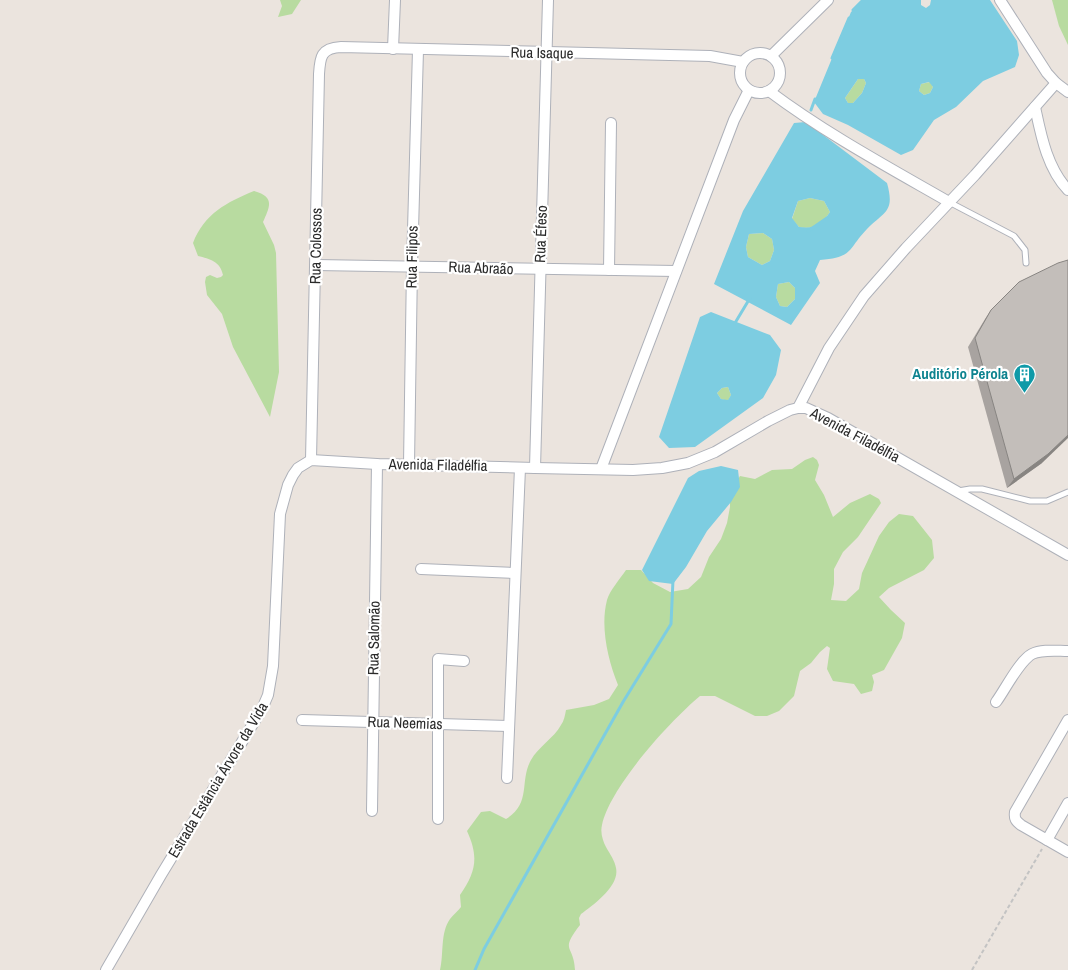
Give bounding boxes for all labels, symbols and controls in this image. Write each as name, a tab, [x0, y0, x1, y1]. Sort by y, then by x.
street label: Rua Isaque	[510, 41, 574, 64]
street label: Rua Éfeso	[529, 205, 552, 263]
street label: Rua Colossos	[304, 208, 327, 284]
street label: Rua Filipos	[400, 225, 423, 289]
street label: Rua Abraão	[448, 256, 514, 279]
building icon: Auditório Pérola	[1012, 362, 1036, 393]
place label: Auditório Pérola	[912, 363, 1008, 384]
street label: Avenida Filadélfia	[806, 402, 904, 467]
street label: Avenida Filadélfia	[387, 453, 488, 476]
street label: Rua Salomão	[362, 600, 385, 675]
street label: Estrada Estância Árvore da Vida	[163, 698, 273, 862]
street label: Rua Neemias	[367, 711, 443, 734]

